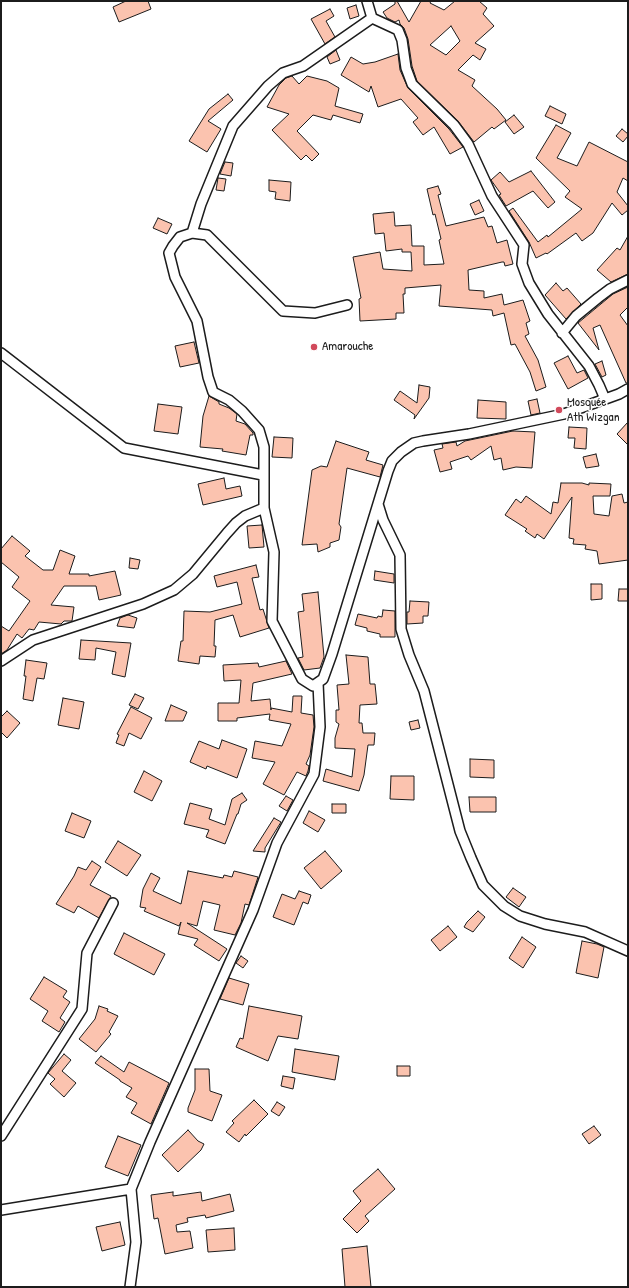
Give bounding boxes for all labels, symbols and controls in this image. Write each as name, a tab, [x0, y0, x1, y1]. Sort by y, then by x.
place label: Amarouche	[322, 339, 373, 355]
marker: Amarouche	[309, 342, 319, 352]
place label: Mosquée Ath Wizgan	[567, 395, 620, 426]
marker: Mosquée Ath Wizgan	[554, 405, 564, 415]

